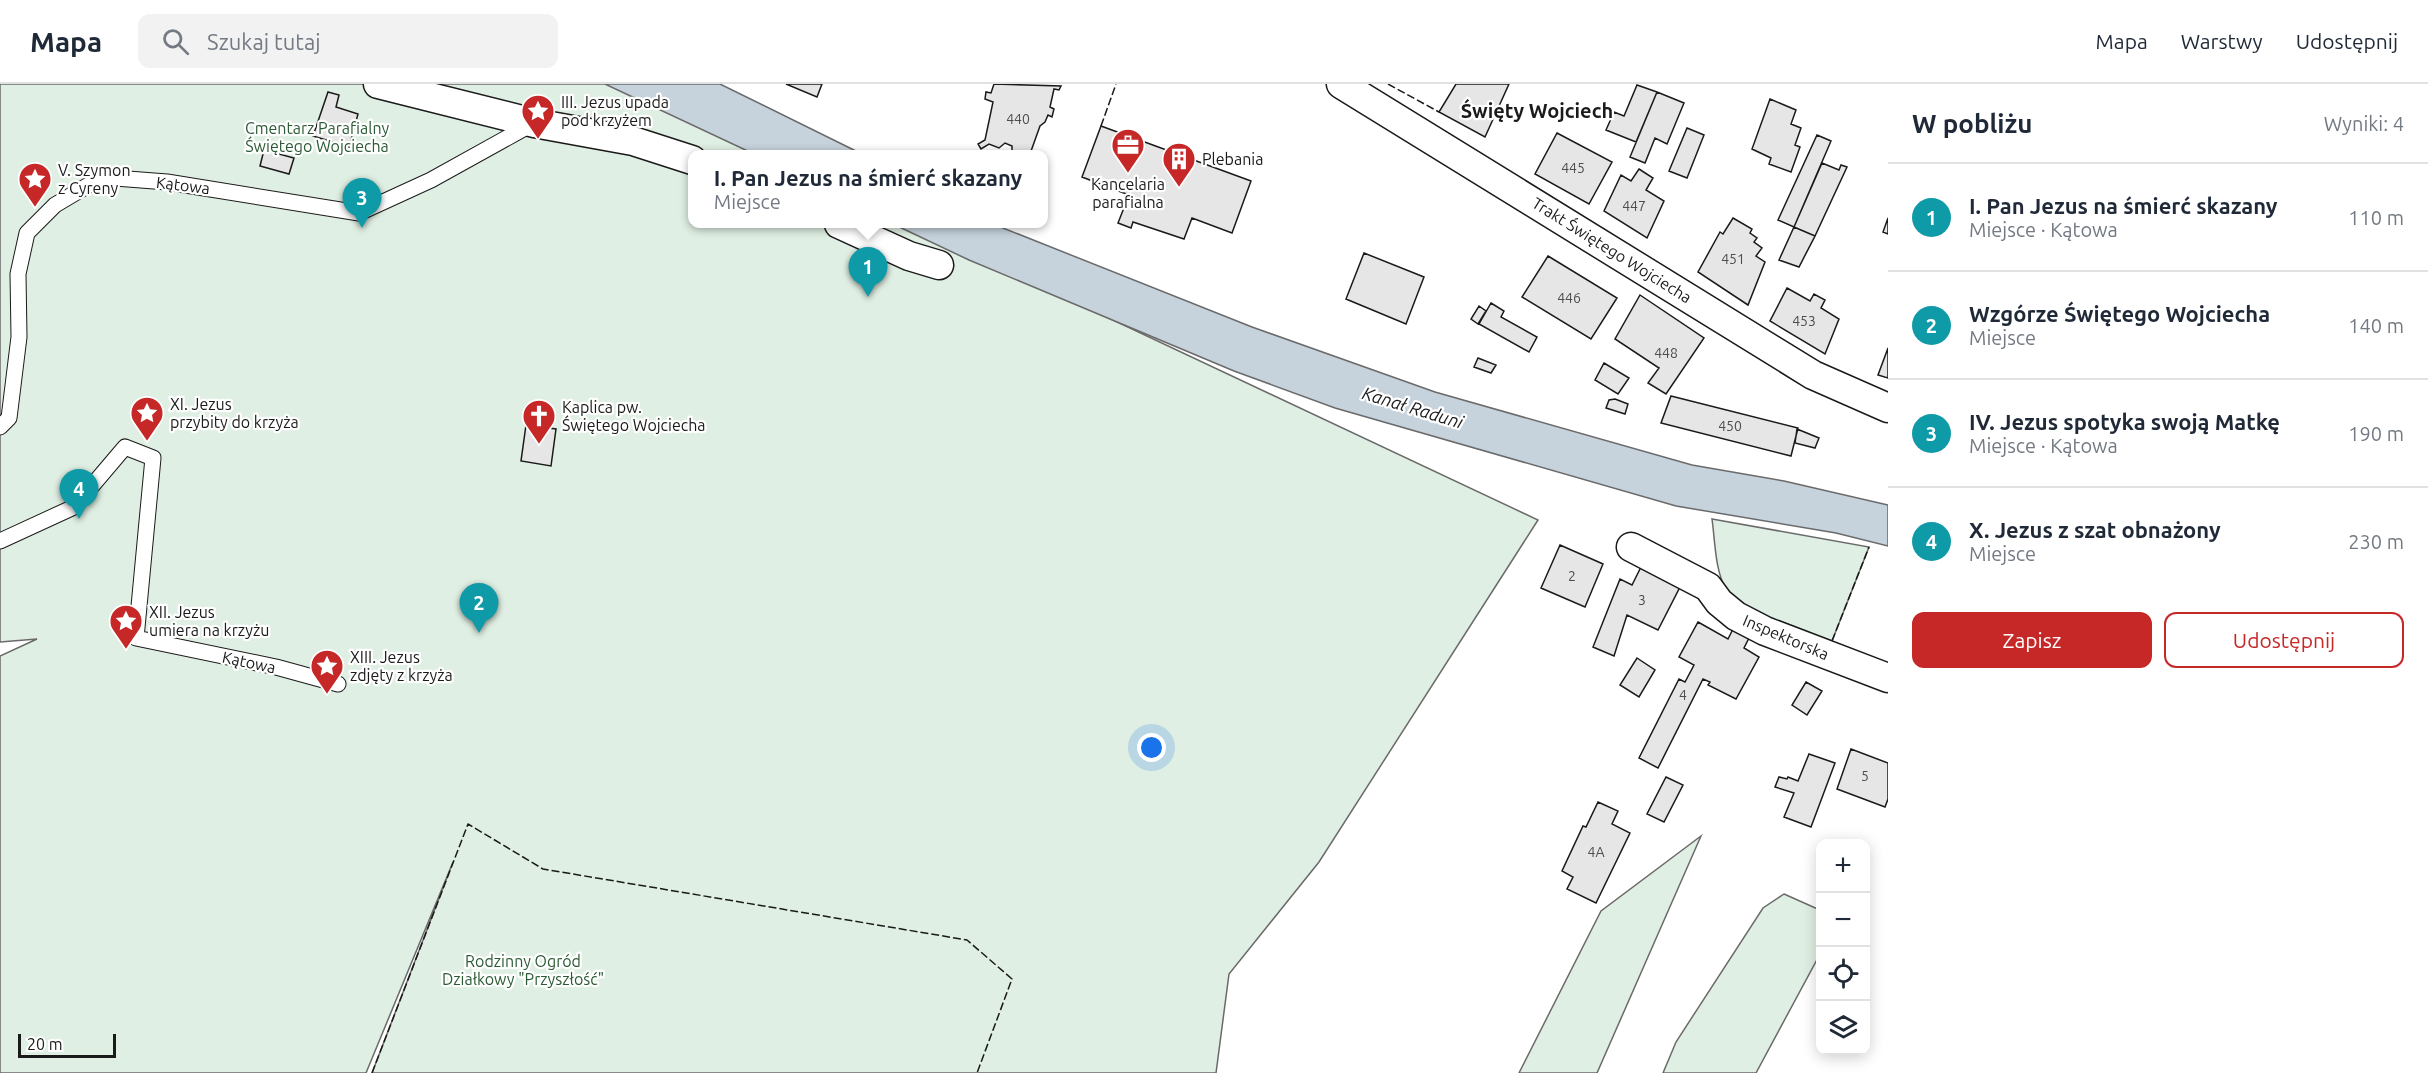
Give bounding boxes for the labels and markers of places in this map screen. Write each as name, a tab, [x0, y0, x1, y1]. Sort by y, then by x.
place icon: III. Jezus upada pod krzyżem	[520, 93, 556, 140]
place label: III. Jezus upada pod krzyżem	[561, 93, 669, 129]
office icon: Kancelaria parafialna	[1110, 127, 1146, 174]
building icon: Plebania	[1161, 141, 1197, 188]
place label: Plebania	[1202, 150, 1263, 168]
place icon: V. Szymon z Cyreny	[17, 161, 53, 208]
place label: V. Szymon z Cyreny	[58, 161, 131, 197]
place label: Kancelaria parafialna	[1091, 175, 1165, 211]
pin: 3	[342, 178, 382, 228]
pin: 1	[848, 248, 888, 297]
place icon: XI. Jezus przybity do krzyża	[129, 395, 165, 442]
place label: XI. Jezus przybity do krzyża	[170, 395, 299, 431]
church icon: Kaplica pw. Świętego Wojciecha	[521, 398, 557, 445]
place label: Kaplica pw. Świętego Wojciecha	[562, 398, 706, 434]
pin: 4	[60, 470, 98, 519]
pin: 2	[460, 584, 498, 633]
place icon: XII. Jezus umiera na krzyżu	[108, 603, 144, 650]
place label: XII. Jezus umiera na krzyżu	[149, 603, 269, 639]
place icon: XIII. Jezus zdjęty z krzyża	[309, 648, 345, 695]
place label: XIII. Jezus zdjęty z krzyża	[350, 648, 453, 684]

